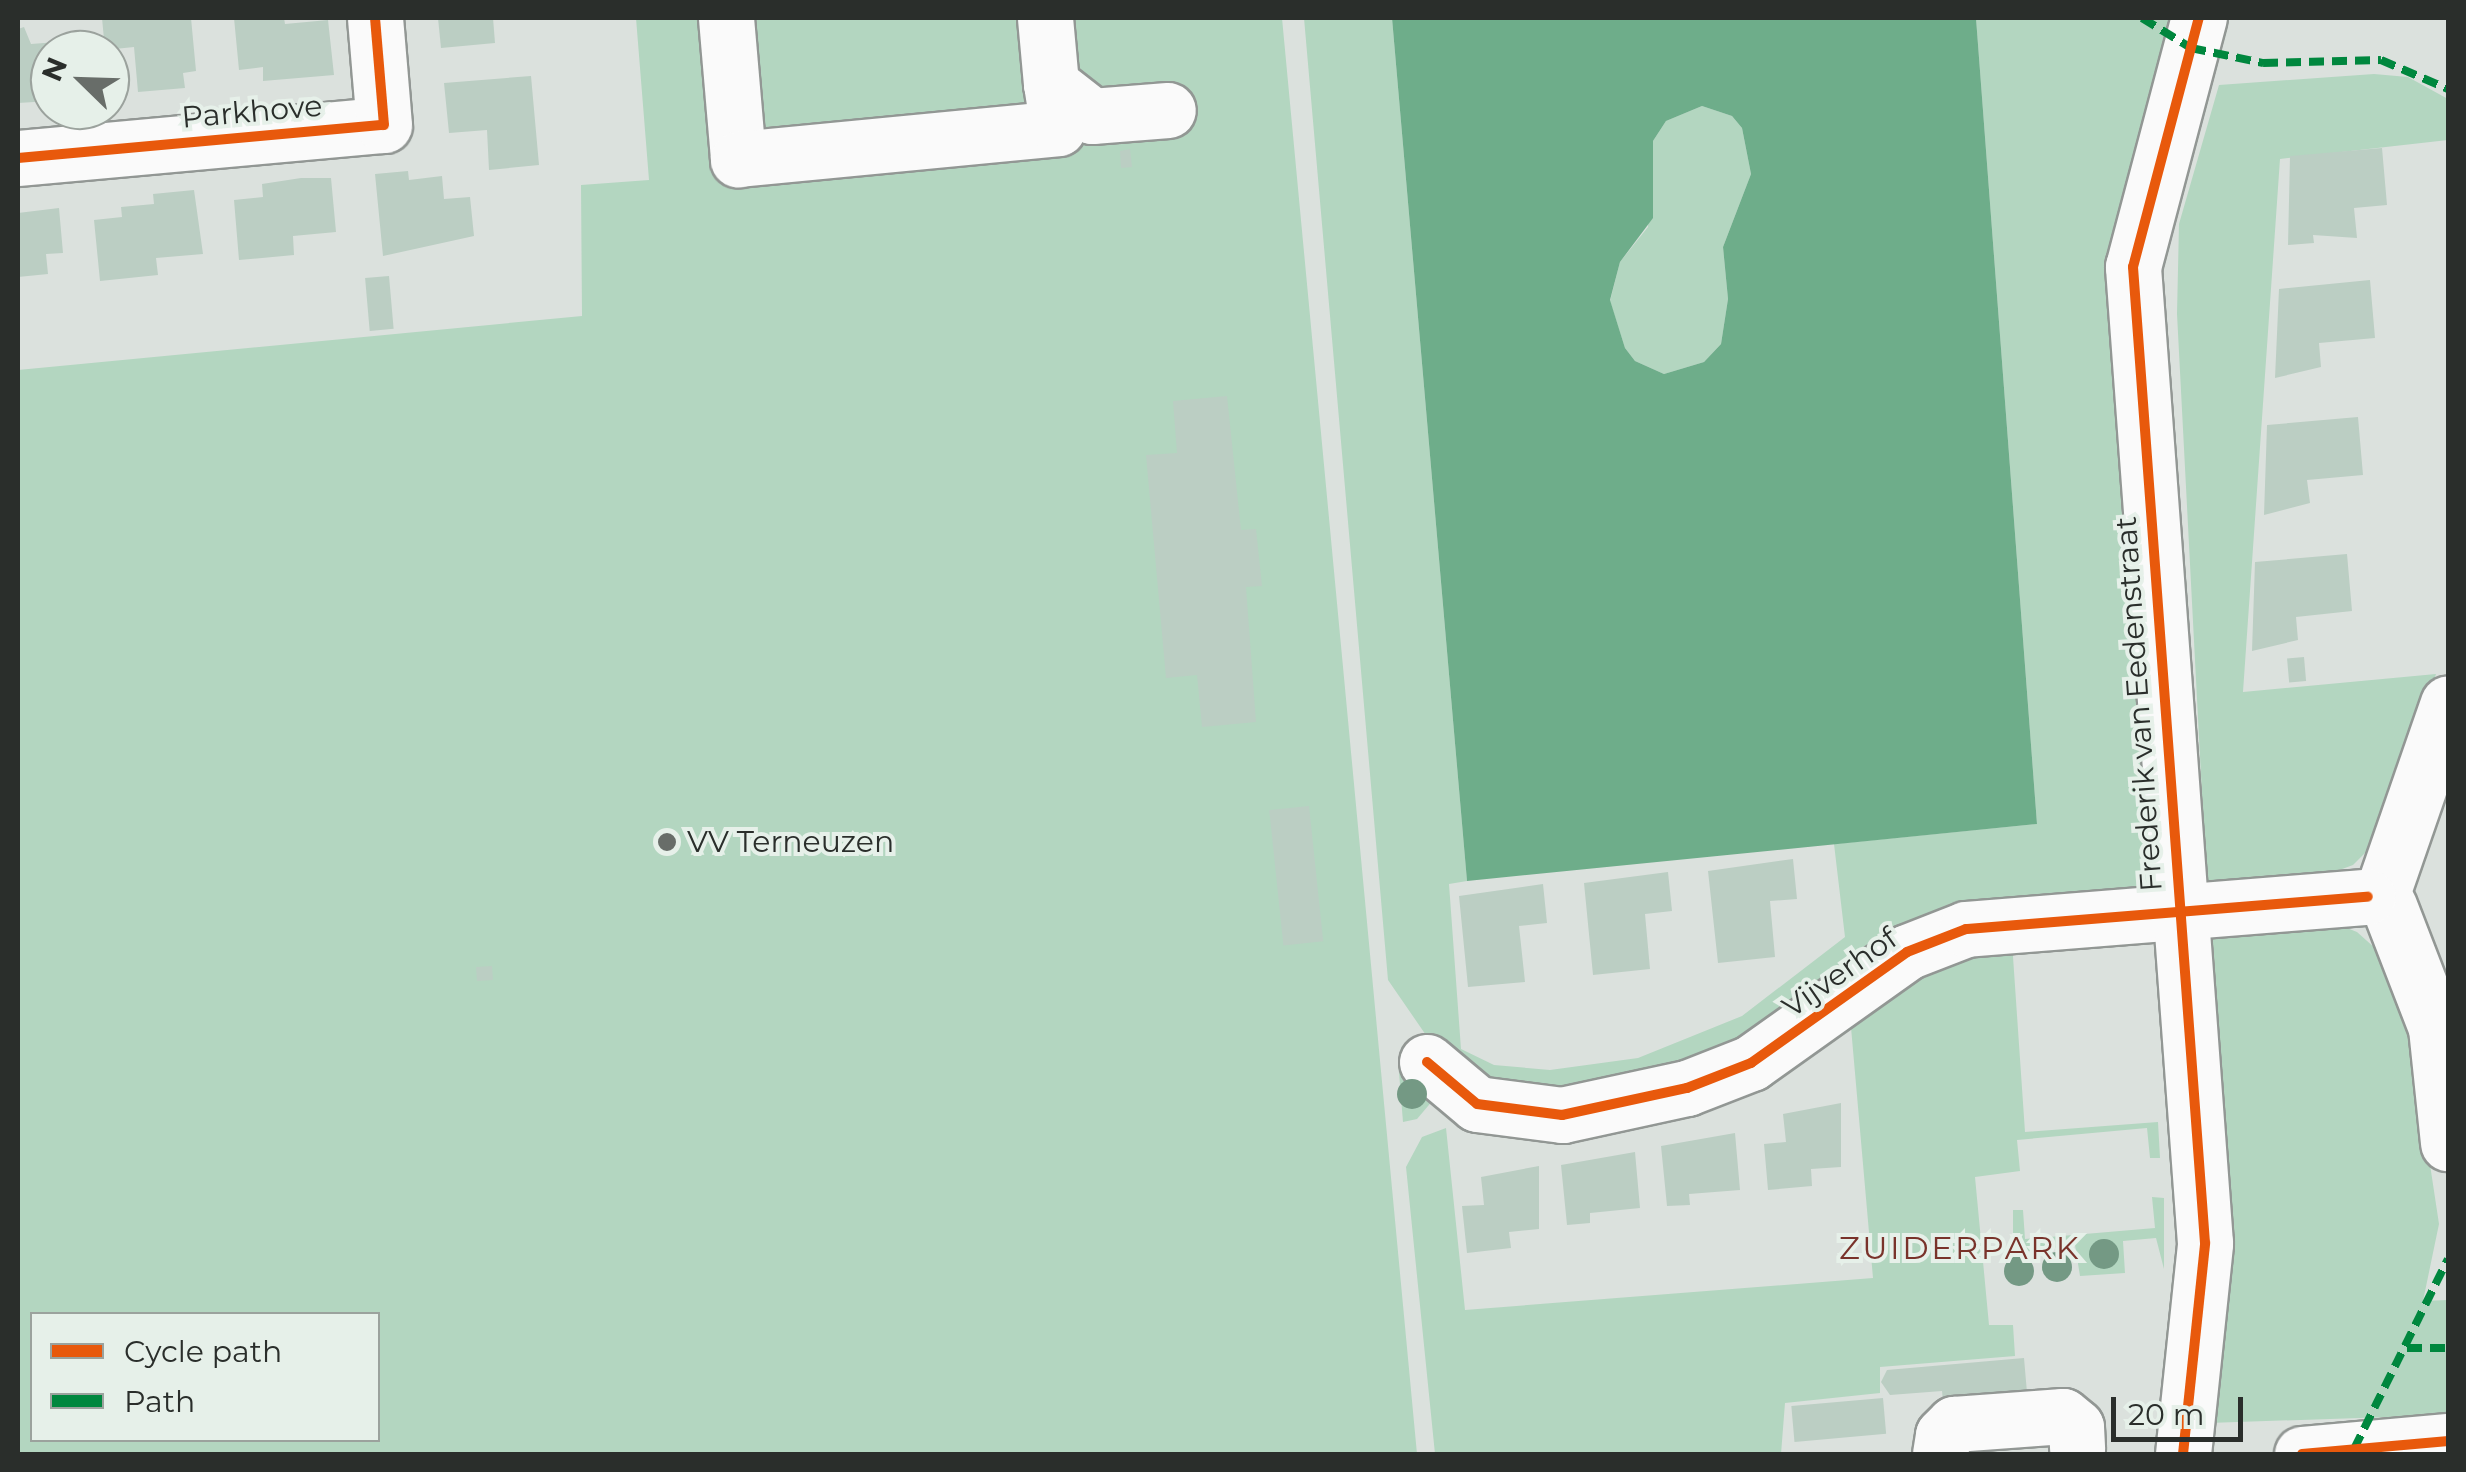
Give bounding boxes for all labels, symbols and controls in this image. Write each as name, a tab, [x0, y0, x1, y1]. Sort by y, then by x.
north arrow	[30, 30, 130, 130]
text: N	[34, 52, 74, 86]
street label: Parkhove	[180, 88, 324, 136]
street label: Frederik van Eedenstraat	[2108, 515, 2170, 893]
place label: VV Terneuzen	[687, 824, 894, 860]
marker: VV Terneuzen	[656, 831, 678, 853]
street label: Vijverhof	[1776, 920, 1904, 1026]
district label: ZUIDERPARK	[1839, 1229, 2081, 1267]
legend	[30, 1312, 380, 1442]
text: Cycle path	[124, 1333, 282, 1370]
scale bar	[2116, 1377, 2248, 1439]
text: Path	[124, 1383, 195, 1420]
text: 20 m	[2128, 1396, 2205, 1433]

